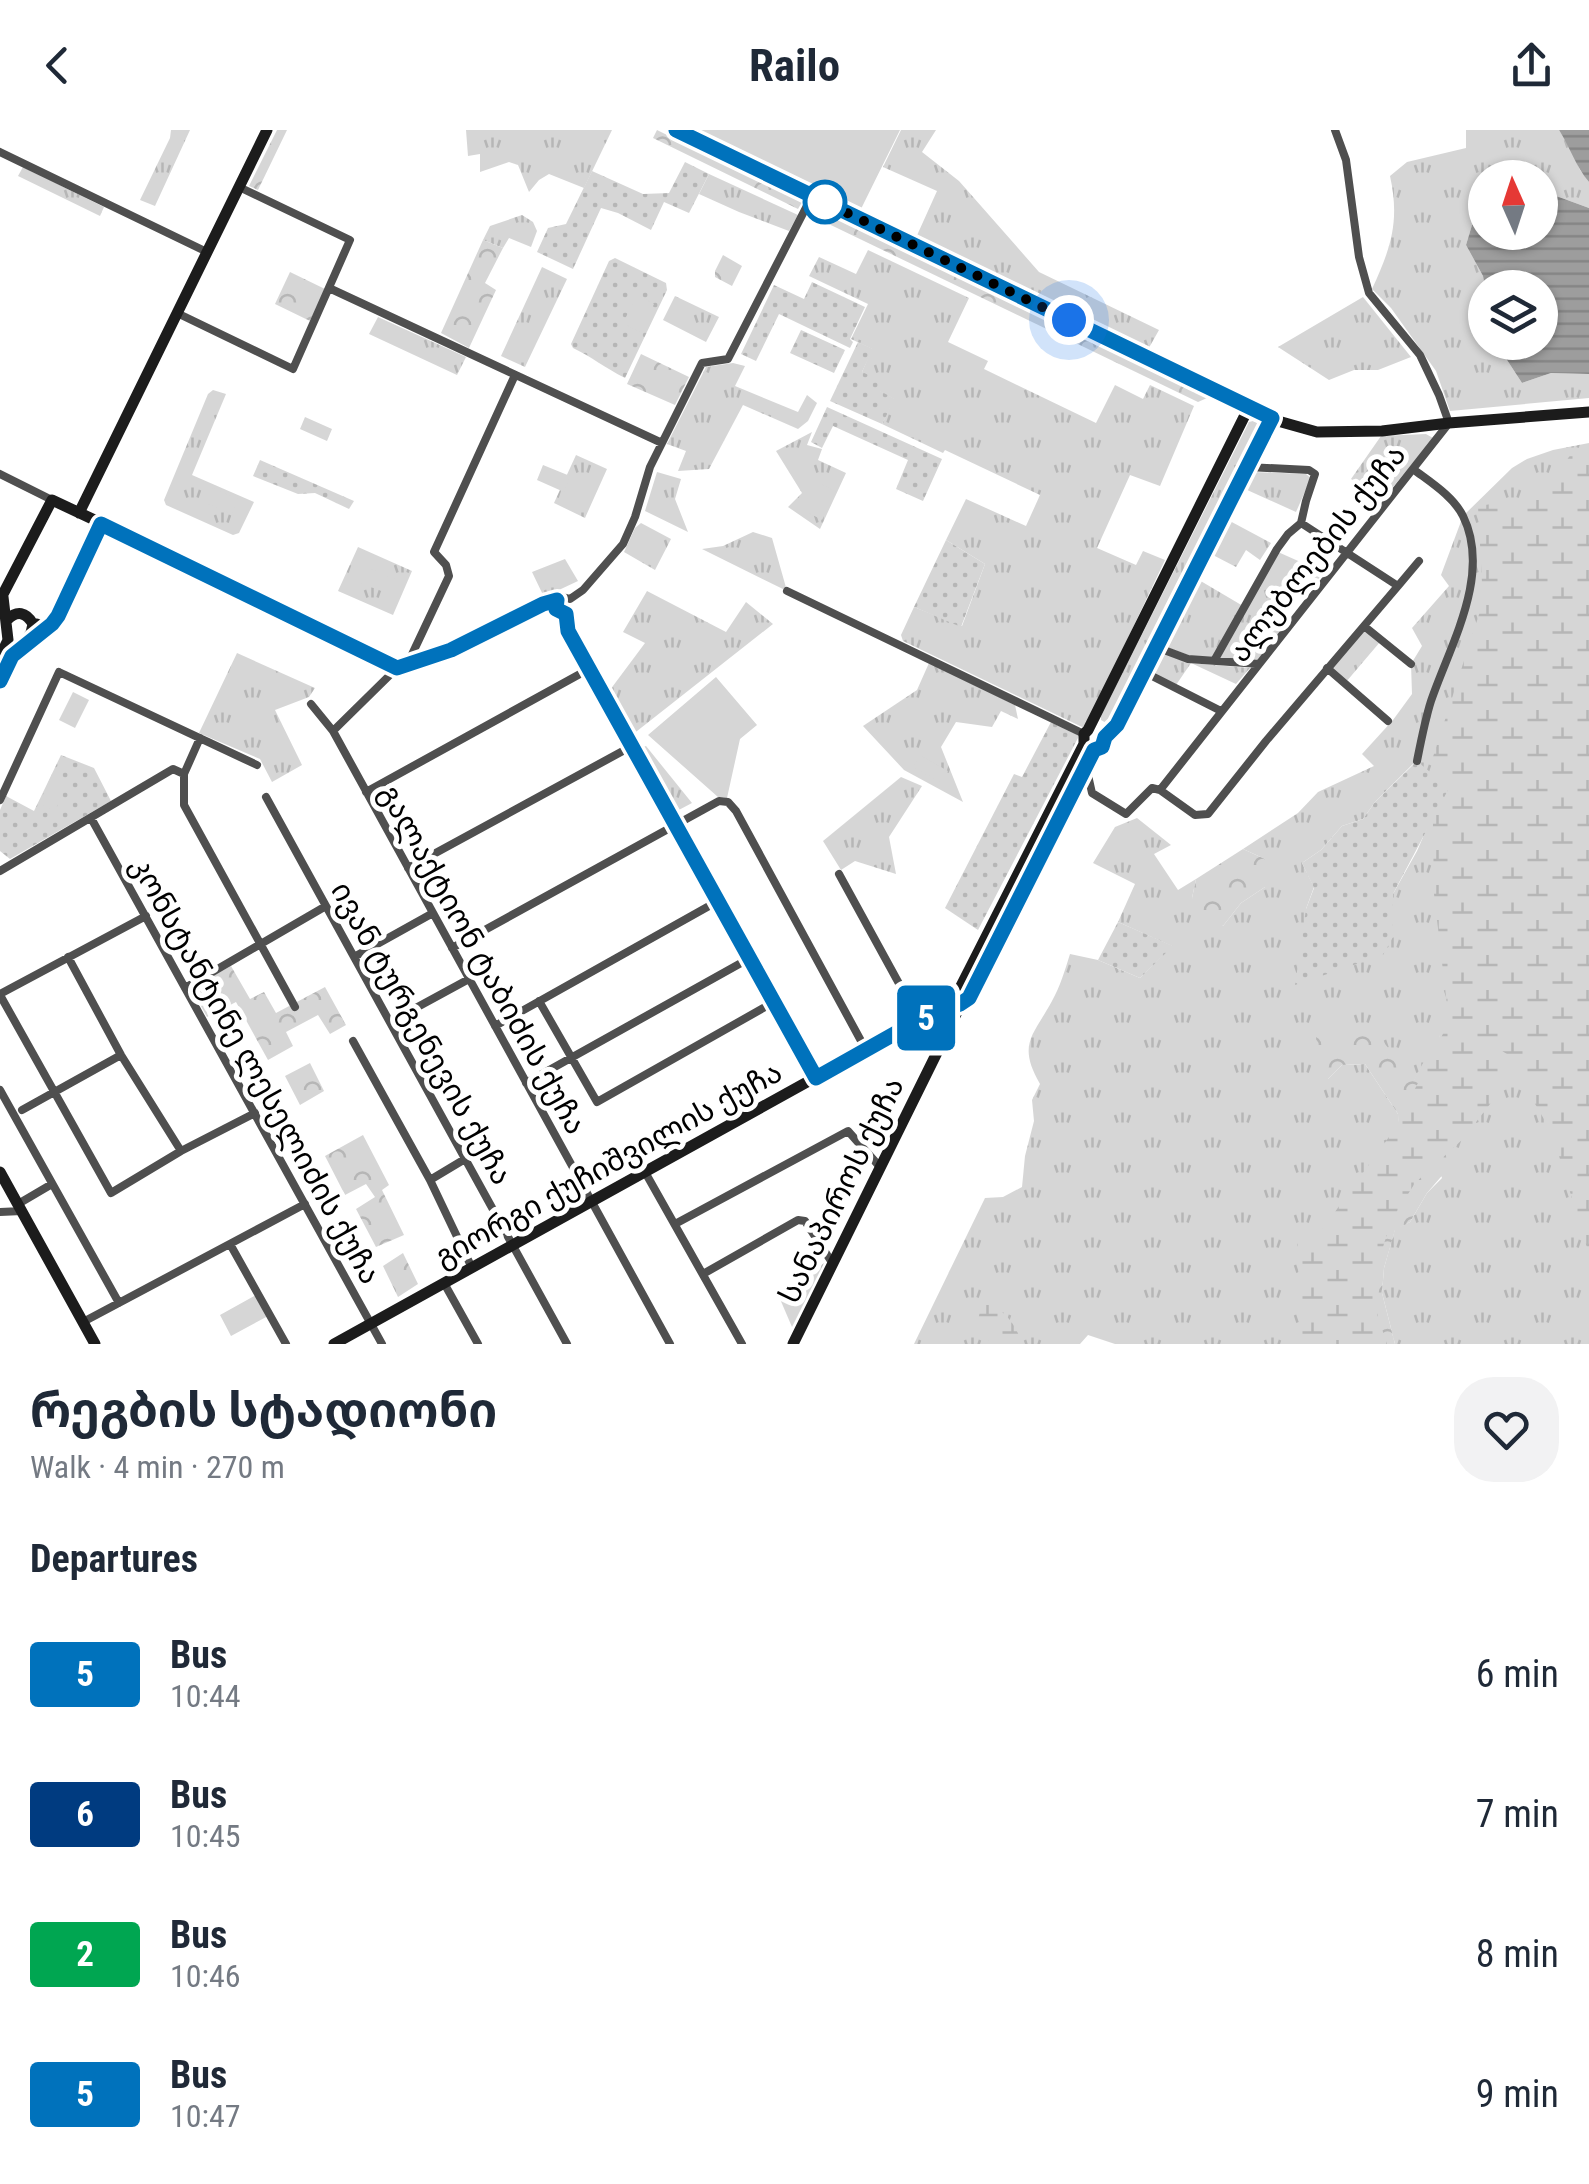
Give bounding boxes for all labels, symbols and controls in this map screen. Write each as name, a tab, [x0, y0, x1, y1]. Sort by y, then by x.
icon: back	[30, 38, 85, 93]
icon: share	[1504, 38, 1559, 93]
text: Railo	[749, 39, 840, 92]
north arrow	[1468, 160, 1558, 250]
map controls	[1468, 160, 1558, 360]
unlabelled marker	[804, 181, 846, 223]
button: layers	[1468, 270, 1558, 360]
your location	[1044, 295, 1094, 345]
street label: ალუბლების ქუჩა	[1221, 438, 1413, 669]
street label: გალაქტიონ ტაბიძის ქუჩა	[371, 778, 594, 1141]
street label: კონსტანტინე ლესელიძის ქუჩა	[123, 850, 388, 1290]
street label: ივან ტურგენევის ქუჩა	[323, 876, 520, 1191]
line badge: 5	[894, 986, 958, 1050]
text: 5	[917, 998, 935, 1039]
street label: გიორგი ქუჩიშვილის ქუჩა	[428, 1054, 788, 1275]
street label: სანაპიროს ქუჩა	[771, 1071, 912, 1309]
button: heart	[1454, 1377, 1559, 1482]
text: რეგბის სტადიონი	[30, 1382, 497, 1439]
text: Walk · 4 min · 270 m	[30, 1448, 285, 1486]
text: Departures	[30, 1537, 198, 1581]
text: Bus	[170, 1633, 227, 1677]
text: 6 min	[1476, 1652, 1559, 1696]
text: 5	[76, 1654, 94, 1695]
text: 10:44	[170, 1677, 241, 1715]
text: Bus	[170, 1773, 227, 1817]
text: 7 min	[1476, 1792, 1559, 1836]
text: 6	[76, 1794, 94, 1835]
text: 10:45	[170, 1817, 241, 1855]
text: Bus	[170, 1913, 227, 1957]
text: 8 min	[1476, 1932, 1559, 1976]
text: 2	[76, 1934, 94, 1975]
text: 10:46	[170, 1957, 241, 1995]
text: Bus	[170, 2053, 227, 2097]
text: 9 min	[1476, 2072, 1559, 2116]
text: 5	[76, 2074, 94, 2115]
text: 10:47	[170, 2097, 241, 2135]

